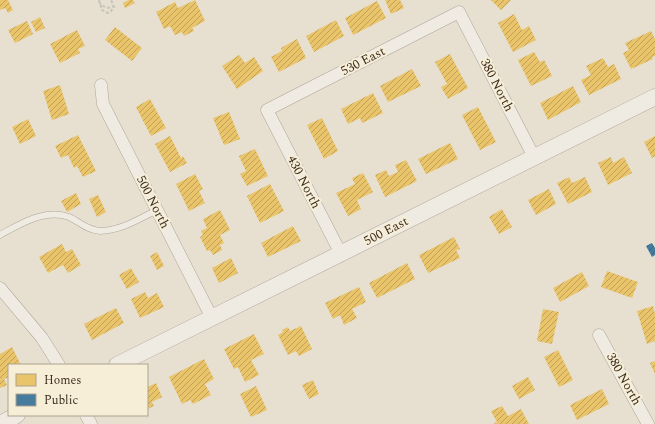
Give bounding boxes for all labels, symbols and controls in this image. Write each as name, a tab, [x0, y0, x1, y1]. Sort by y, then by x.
street label: 530 East	[337, 41, 389, 81]
street label: 380 North	[475, 55, 519, 116]
street label: 430 North	[282, 152, 326, 213]
street label: 500 North	[131, 172, 175, 233]
street label: 500 East	[360, 211, 412, 251]
street label: 380 North	[601, 349, 647, 409]
legend	[8, 364, 148, 416]
text: Homes	[44, 371, 82, 390]
text: Public	[44, 391, 78, 410]

